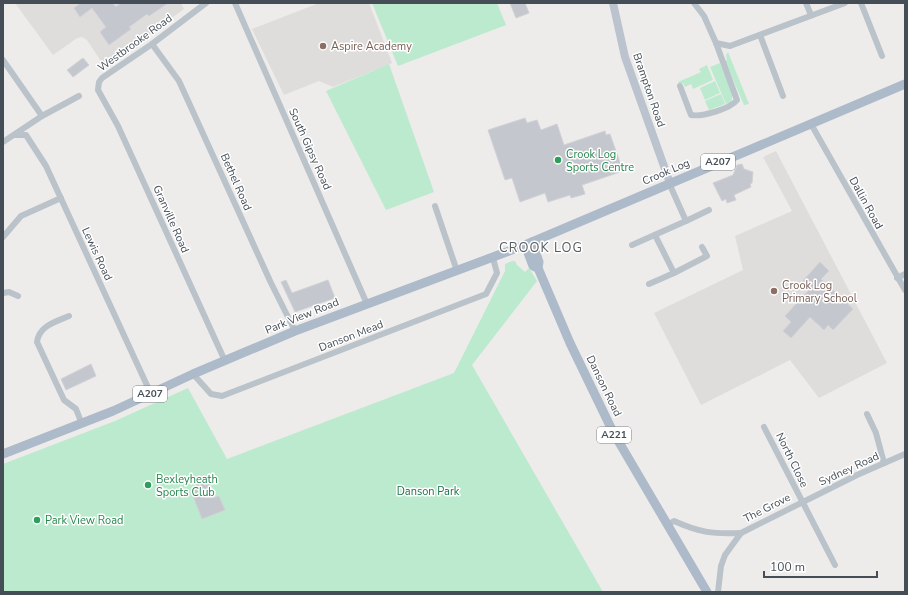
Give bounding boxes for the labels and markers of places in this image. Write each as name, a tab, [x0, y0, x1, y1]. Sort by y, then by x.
place label: Aspire Academy	[331, 39, 412, 54]
marker: Aspire Academy	[318, 41, 328, 51]
place label: Crook Log Sports Centre	[566, 147, 634, 175]
marker: Crook Log Sports Centre	[553, 155, 563, 165]
place label: Crook Log Primary School	[782, 278, 858, 306]
marker: Crook Log Primary School	[769, 286, 779, 296]
place label: Bexleyheath Sports Club	[156, 472, 218, 500]
marker: Bexleyheath Sports Club	[143, 480, 153, 490]
place label: Park View Road	[45, 513, 123, 528]
marker: Park View Road	[32, 515, 42, 525]

